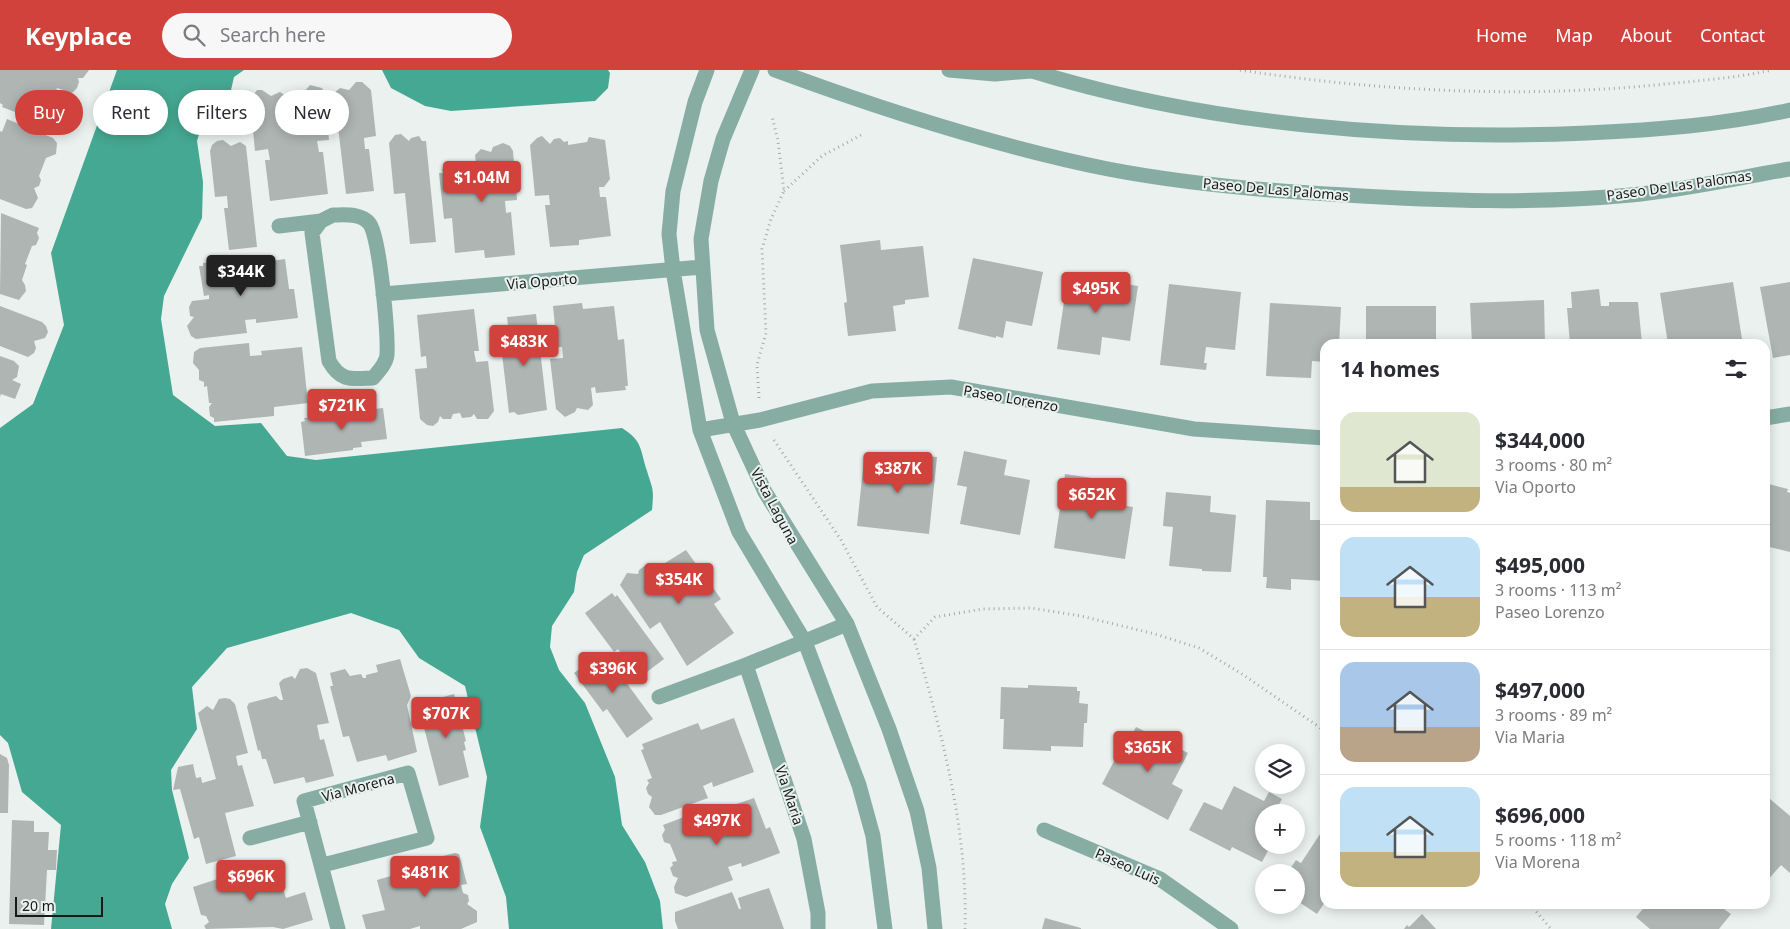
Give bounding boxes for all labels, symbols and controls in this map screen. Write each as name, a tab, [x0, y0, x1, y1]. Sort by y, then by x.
search box	[162, 13, 512, 58]
text: Keyplace	[25, 19, 132, 52]
icon: search	[180, 21, 208, 49]
text: Search here	[220, 22, 326, 48]
text: Home	[1476, 23, 1527, 47]
text: Map	[1555, 23, 1593, 47]
text: About	[1621, 23, 1672, 47]
text: Contact	[1700, 23, 1765, 47]
chip: Buy	[15, 90, 83, 135]
chip: Rent	[93, 90, 168, 135]
chip: Filters	[178, 90, 265, 135]
chip: New	[275, 90, 349, 135]
pin: $1.04M	[441, 160, 523, 203]
street label: Paseo De Las Palomas	[1605, 165, 1753, 205]
text: $1.04M	[454, 166, 510, 188]
street label: Paseo De Las Palomas	[1202, 173, 1350, 205]
pin: $344K	[206, 254, 276, 297]
text: $344K	[217, 260, 265, 282]
street label: Via Oporto	[506, 268, 578, 294]
pin: $495K	[1061, 272, 1131, 314]
text: $495K	[1072, 277, 1120, 299]
pin: $483K	[489, 324, 559, 367]
text: $483K	[500, 330, 548, 352]
text: 14 homes	[1340, 355, 1440, 383]
icon: filters	[1722, 355, 1750, 383]
street label: Paseo Lorenzo	[962, 380, 1060, 416]
pin: $721K	[307, 388, 377, 431]
text: $721K	[318, 394, 366, 416]
text: $344,000	[1495, 426, 1585, 454]
icon: home	[1380, 432, 1440, 492]
pin: $387K	[863, 452, 933, 494]
text: 3 rooms · 80 m²	[1495, 454, 1612, 476]
text: $387K	[874, 457, 922, 479]
street label: Vista Laguna	[747, 464, 803, 548]
text: Via Oporto	[1495, 476, 1576, 498]
pin: $652K	[1057, 478, 1127, 520]
text: $652K	[1068, 483, 1116, 505]
text: $495,000	[1495, 551, 1585, 579]
icon: home	[1380, 557, 1440, 617]
pin: $354K	[644, 562, 714, 605]
text: $354K	[655, 568, 703, 590]
text: 3 rooms · 113 m²	[1495, 579, 1621, 601]
text: Paseo Lorenzo	[1495, 601, 1605, 623]
pin: $396K	[578, 652, 648, 694]
text: $396K	[589, 657, 637, 679]
text: $497,000	[1495, 676, 1585, 704]
icon: home	[1380, 682, 1440, 742]
pin: $707K	[411, 696, 481, 739]
text: $707K	[422, 702, 470, 724]
text: 3 rooms · 89 m²	[1495, 704, 1612, 726]
text: Via Maria	[1495, 726, 1565, 748]
pin: $365K	[1113, 730, 1183, 773]
text: $365K	[1124, 736, 1172, 758]
map controls	[1255, 744, 1305, 914]
button: layers	[1255, 744, 1305, 794]
street label: Via Maria	[771, 763, 809, 827]
street label: Via Morena	[320, 768, 396, 806]
text: $696,000	[1495, 801, 1585, 829]
pin: $497K	[682, 804, 752, 846]
button: +	[1255, 804, 1305, 854]
icon: home	[1380, 807, 1440, 867]
text: $497K	[693, 809, 741, 831]
text: 5 rooms · 118 m²	[1495, 829, 1621, 851]
street label: Paseo Luis	[1092, 843, 1164, 889]
text: Via Morena	[1495, 851, 1580, 873]
pin: $481K	[390, 856, 460, 898]
pin: $696K	[216, 860, 286, 902]
text: $481K	[401, 861, 449, 883]
button: −	[1255, 864, 1305, 914]
text: $696K	[227, 865, 275, 887]
scale bar	[15, 894, 102, 917]
text: 20 m	[22, 896, 55, 915]

